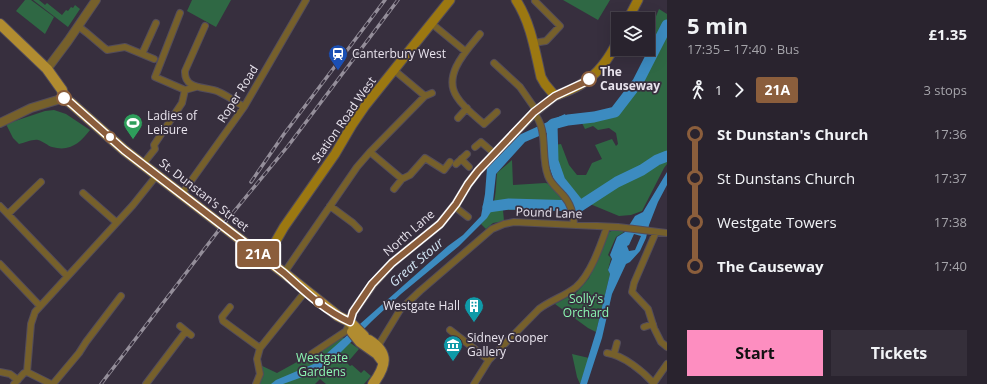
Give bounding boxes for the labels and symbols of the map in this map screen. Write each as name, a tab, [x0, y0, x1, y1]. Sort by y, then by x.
station icon: Canterbury West	[327, 43, 349, 71]
place label: Canterbury West	[352, 45, 446, 62]
street label: Roper Road	[213, 62, 262, 126]
place label: The Causeway	[600, 63, 660, 94]
marker: The Causeway	[581, 71, 597, 87]
street label: Station Road West	[307, 73, 380, 166]
unlabelled marker	[56, 90, 72, 106]
place label: Ladies of Leisure	[147, 107, 198, 138]
sports icon: Ladies of Leisure	[122, 112, 144, 140]
unlabelled marker	[104, 131, 116, 143]
street label: St. Dunstan's Street	[156, 154, 253, 235]
street label: Pound Lane	[515, 203, 583, 222]
street label: North Lane	[379, 205, 438, 260]
water label: Great Stour	[385, 233, 448, 291]
line badge: 21A	[235, 241, 281, 267]
park label: Solly's Orchard	[563, 290, 609, 321]
building icon: Westgate Hall	[463, 295, 485, 323]
unlabelled marker	[313, 296, 325, 308]
place label: Westgate Hall	[383, 297, 460, 314]
place label: Sidney Cooper Gallery	[467, 329, 548, 360]
museum icon: Sidney Cooper Gallery	[442, 334, 464, 362]
park label: Westgate Gardens	[296, 349, 348, 380]

